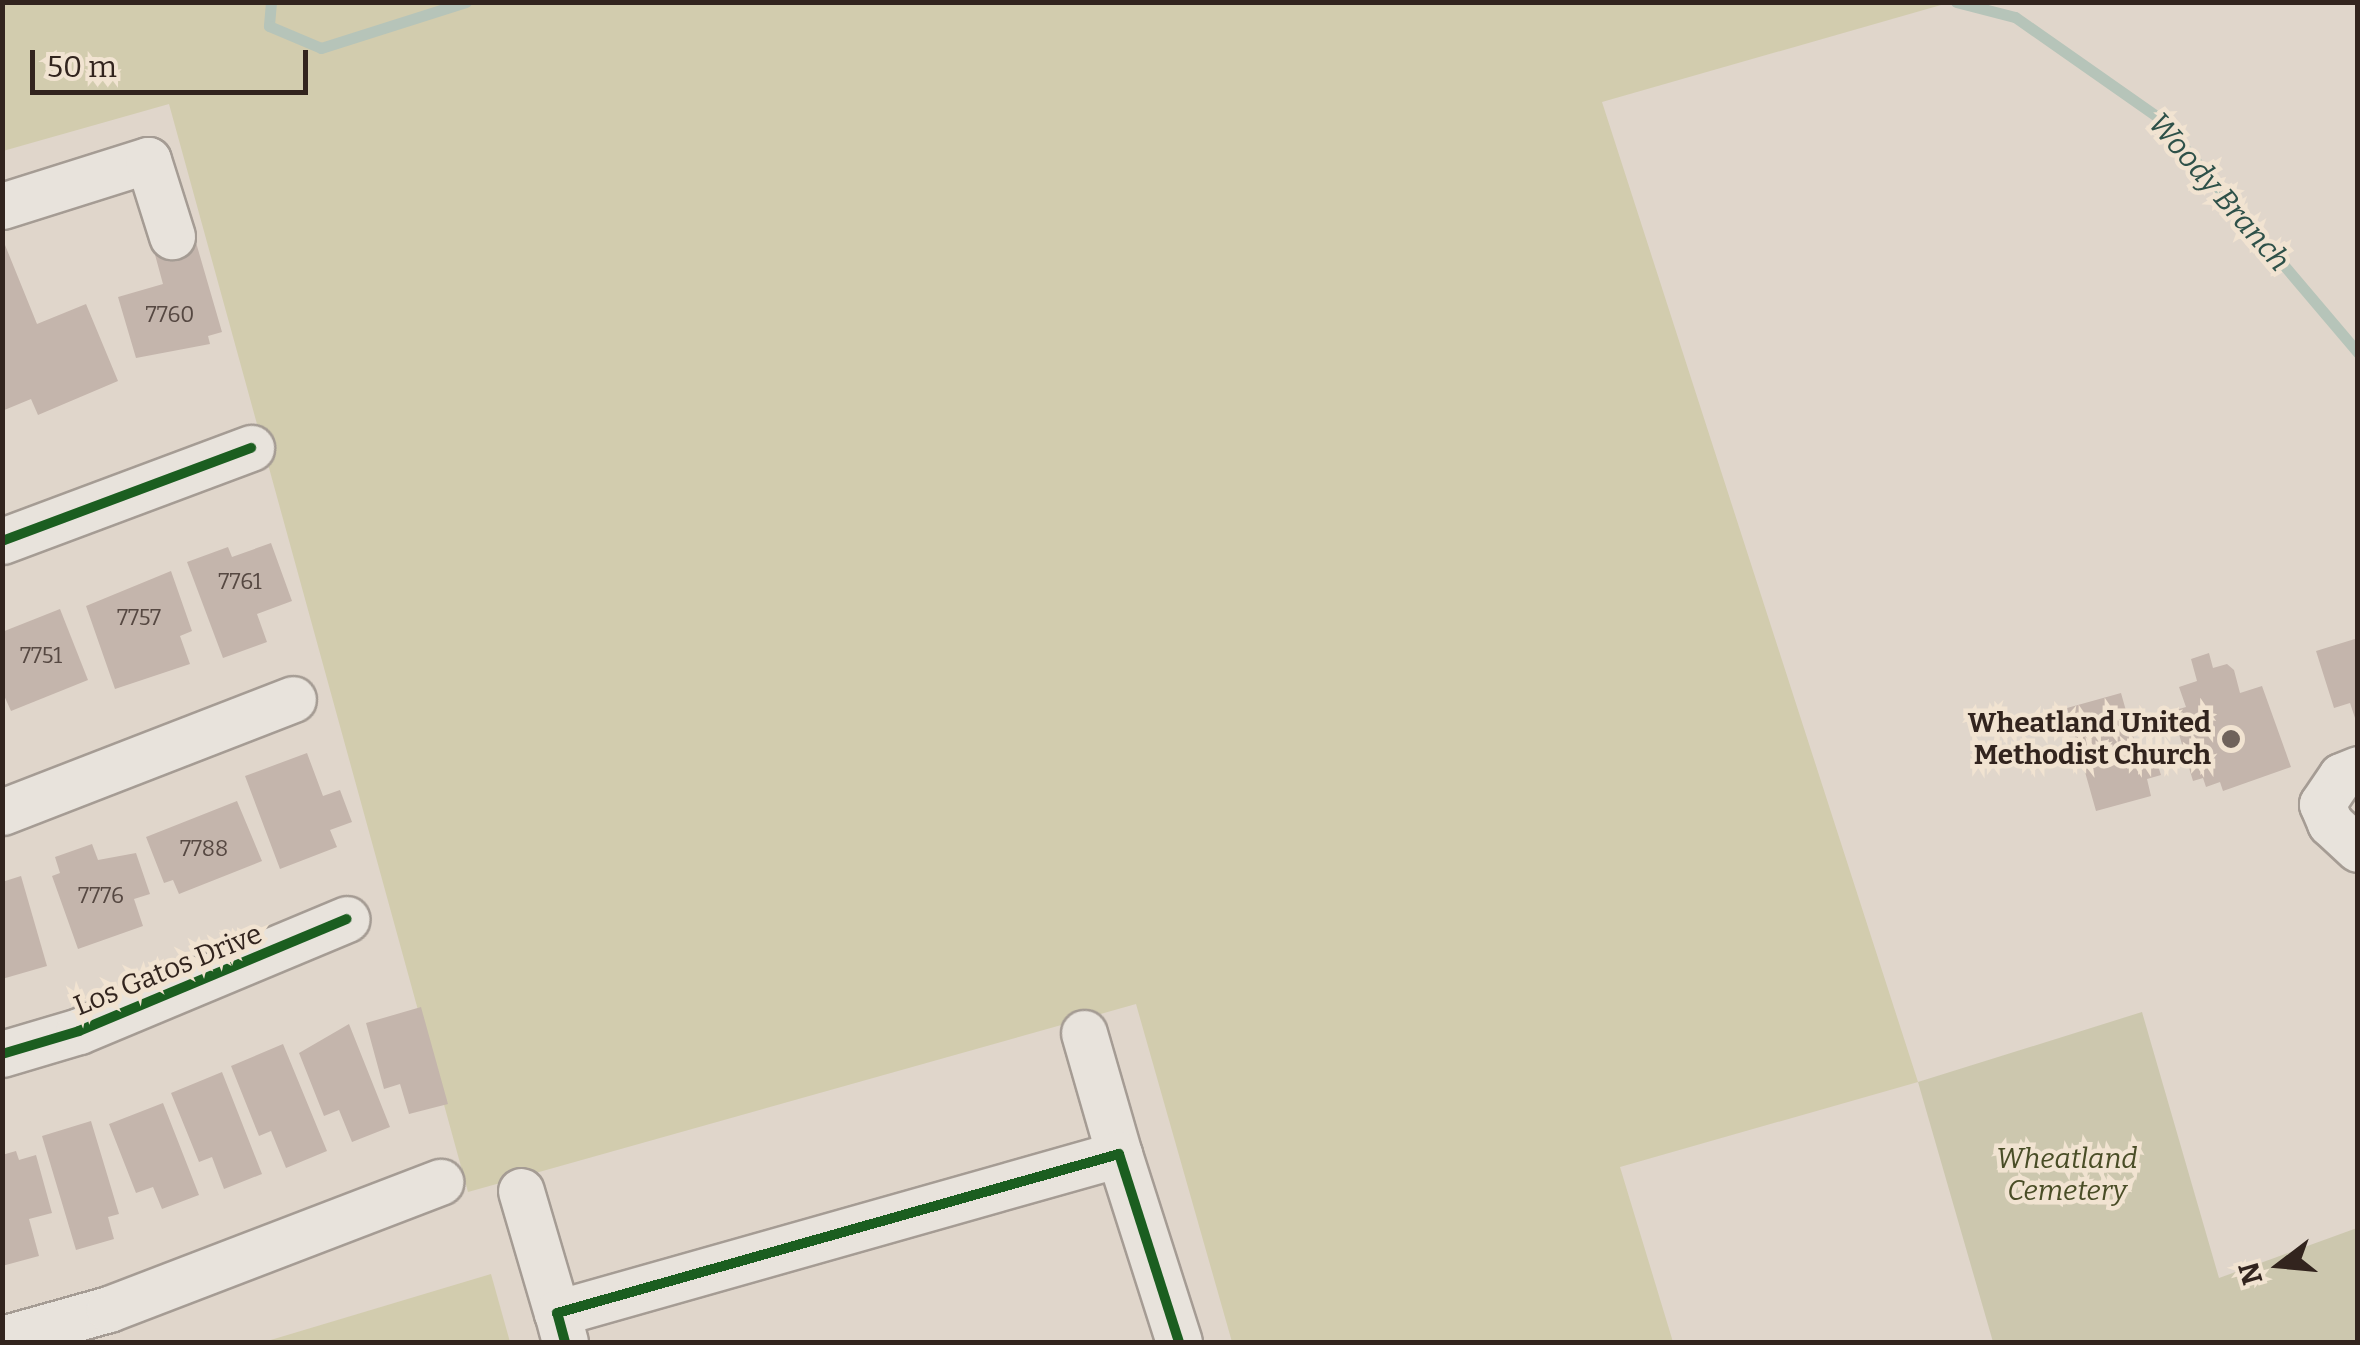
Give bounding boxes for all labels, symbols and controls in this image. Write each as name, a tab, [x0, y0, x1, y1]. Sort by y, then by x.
scale bar	[35, 30, 312, 92]
text: 50 m	[47, 49, 117, 85]
water label: Woody Branch	[2141, 106, 2297, 278]
house number: 7760	[146, 302, 194, 328]
house number: 7761	[218, 569, 262, 595]
house number: 7757	[117, 605, 161, 631]
house number: 7751	[20, 643, 62, 669]
place label: Wheatland United Methodist Church	[1968, 706, 2211, 772]
marker: Wheatland United Methodist Church	[2220, 728, 2242, 750]
house number: 7788	[180, 836, 228, 862]
house number: 7776	[78, 883, 124, 909]
street label: Los Gatos Drive	[69, 917, 267, 1023]
park label: Wheatland Cemetery	[1996, 1142, 2138, 1208]
north arrow	[2230, 1215, 2330, 1315]
text: N	[2232, 1258, 2270, 1288]

